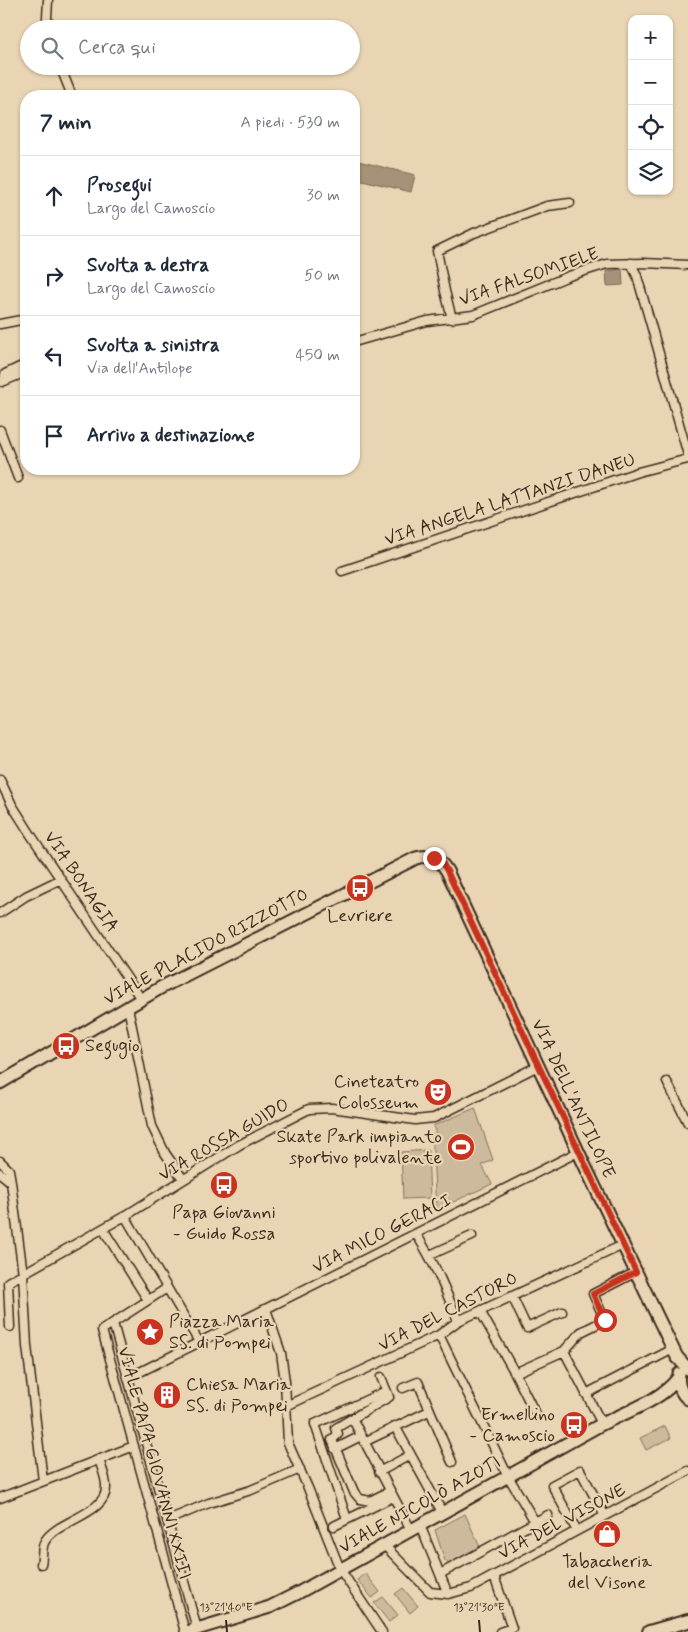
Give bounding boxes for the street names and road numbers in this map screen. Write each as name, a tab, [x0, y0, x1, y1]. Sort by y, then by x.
street label: VIA FALSOMIELE	[456, 242, 602, 312]
street label: VIA ANGELA LATTANZI DANEU	[381, 448, 639, 552]
street label: VIA BONAGIA	[38, 827, 124, 937]
street label: VIALE PLACIDO RIZZOTTO	[99, 883, 313, 1011]
street label: VIA DELL'ANTILOPE	[526, 1015, 620, 1183]
street label: VIA ROSSA GUIDO	[154, 1093, 294, 1187]
street label: VIA MICO GERACI	[308, 1189, 456, 1279]
street label: VIA DEL CASTORO	[374, 1266, 522, 1358]
street label: VIALE PAPA GIOVANNI XXIII	[111, 1344, 197, 1582]
street label: VIALE NICOLÒ AZOTI	[335, 1450, 505, 1560]
street label: VIA DEL VISONE	[494, 1478, 630, 1566]

